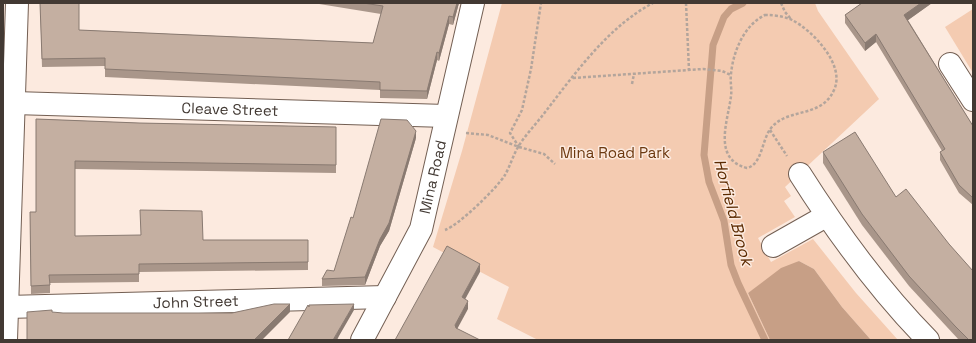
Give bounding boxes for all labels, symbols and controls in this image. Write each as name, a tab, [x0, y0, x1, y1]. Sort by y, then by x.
street label: Cleave Street	[181, 98, 279, 120]
street label: Mina Road	[415, 138, 450, 216]
park label: Mina Road Park	[560, 143, 670, 162]
water label: Horfield Brook	[709, 157, 758, 270]
street label: John Street	[153, 291, 239, 312]

